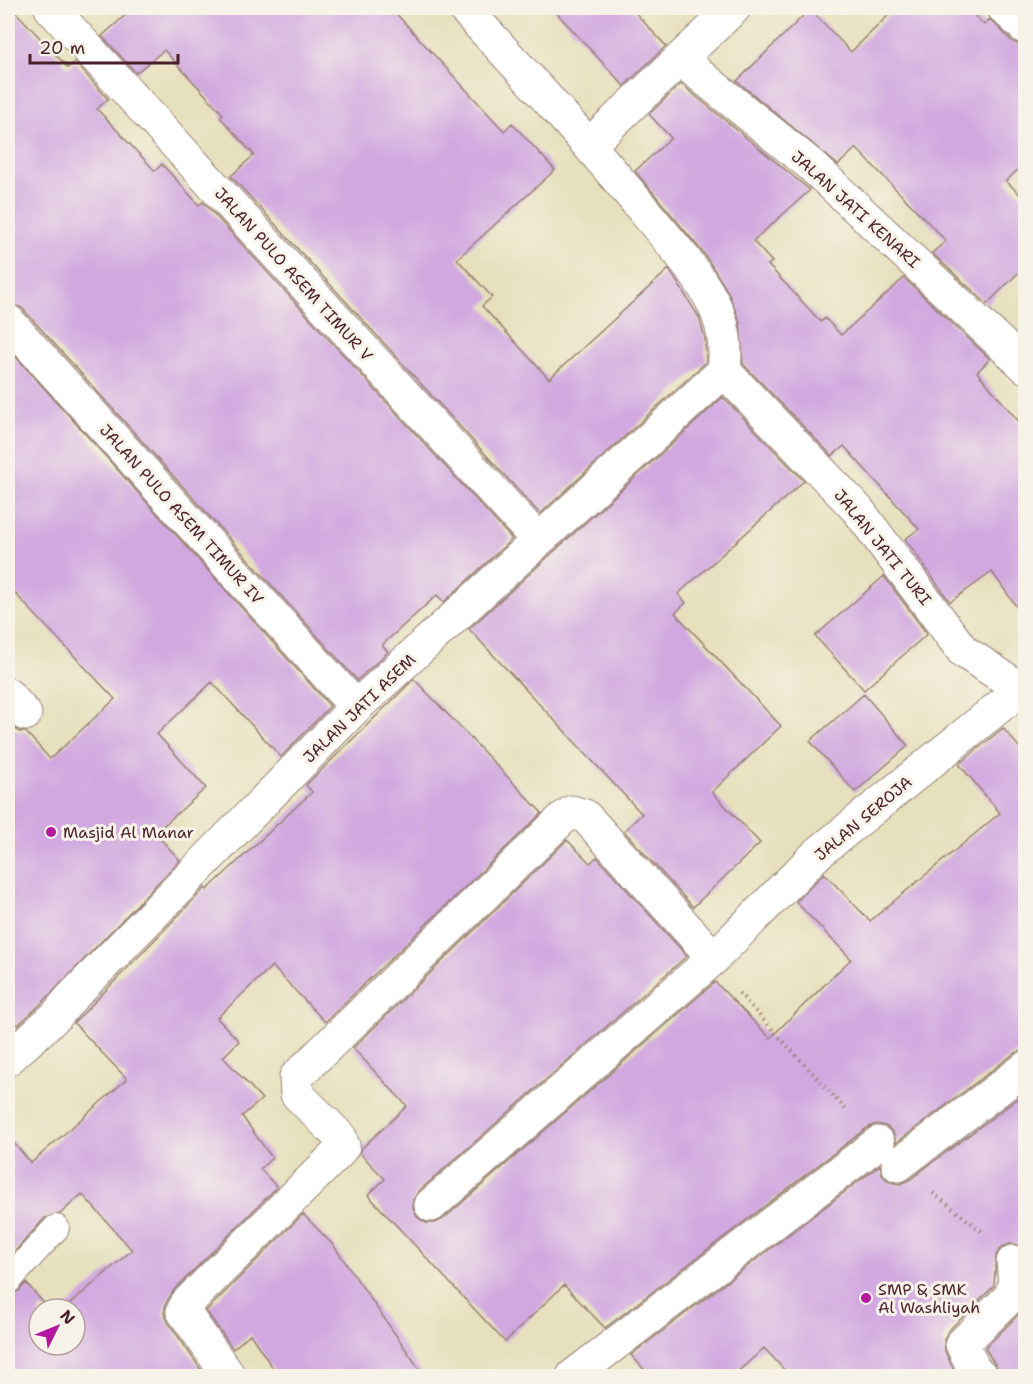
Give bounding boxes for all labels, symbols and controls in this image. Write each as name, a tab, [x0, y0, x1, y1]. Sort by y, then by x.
scale bar	[30, 27, 178, 65]
text: 20 m	[39, 36, 85, 60]
street label: JALAN JATI KENARI	[787, 146, 924, 273]
street label: JALAN PULO ASEM TIMUR V	[210, 183, 377, 366]
street label: JALAN PULO ASEM TIMUR IV	[95, 420, 268, 609]
street label: JALAN JATI TURI	[829, 485, 936, 610]
street label: JALAN JATI ASEM	[299, 649, 420, 767]
street label: JALAN SEROJA	[810, 772, 916, 865]
place label: Masjid Al Manar	[63, 822, 194, 843]
marker: Masjid Al Manar	[44, 825, 58, 839]
place label: SMP & SMK Al Washliyah	[878, 1279, 980, 1318]
marker: SMP & SMK Al Washliyah	[859, 1291, 873, 1305]
north arrow	[27, 1297, 87, 1357]
text: N	[56, 1305, 80, 1329]

